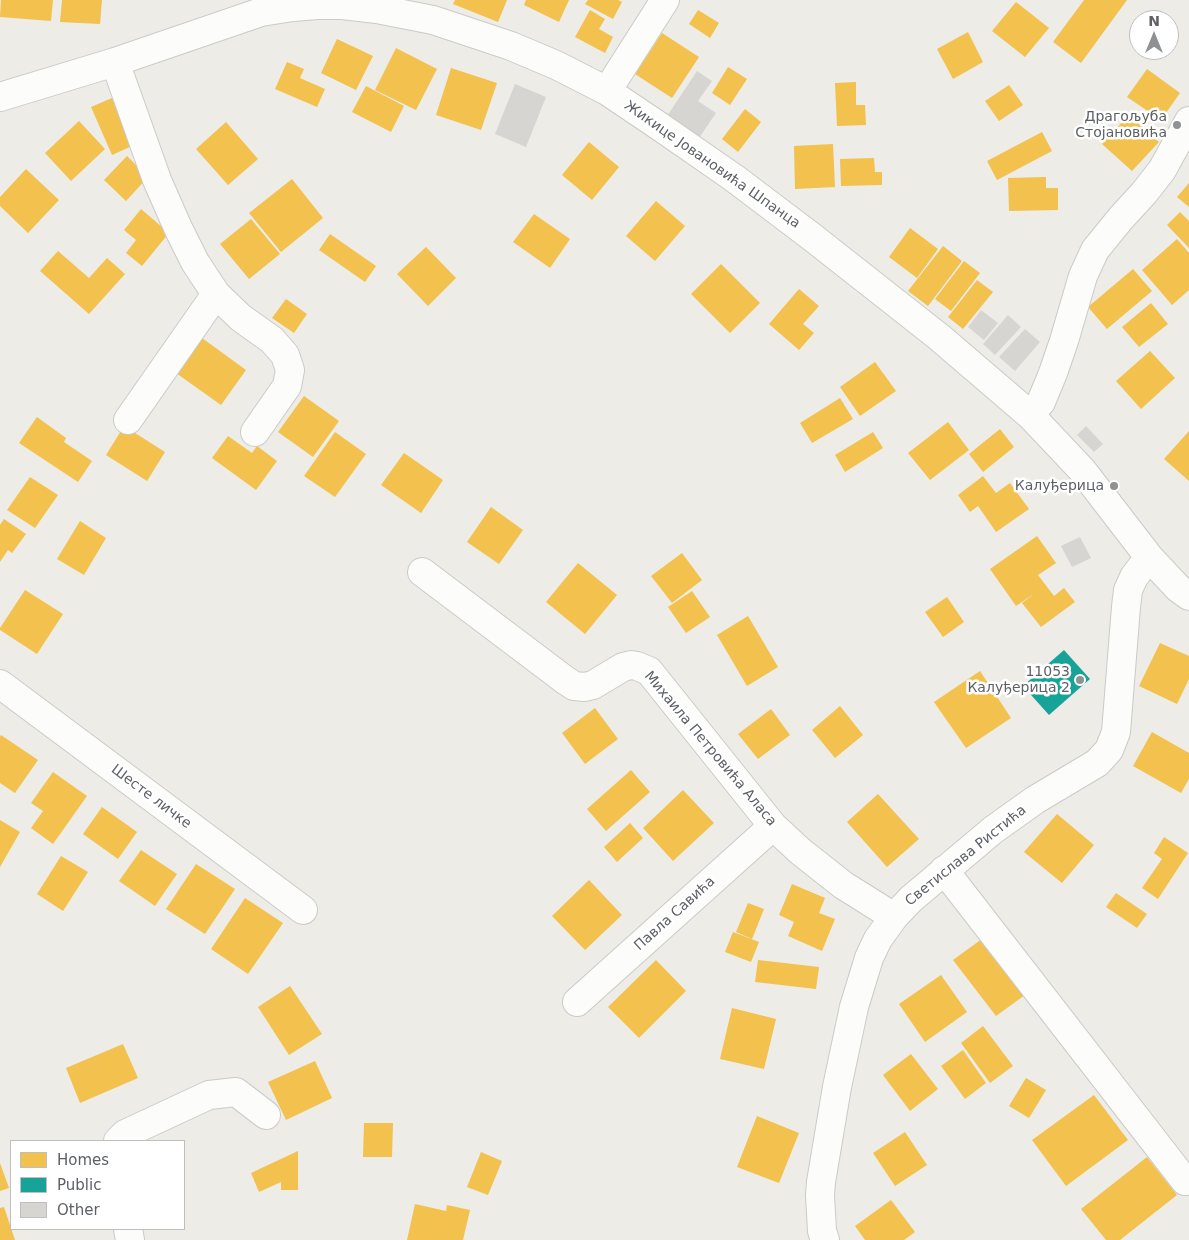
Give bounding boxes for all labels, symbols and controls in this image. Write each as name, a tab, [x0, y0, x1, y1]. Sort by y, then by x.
north arrow	[1129, 10, 1179, 60]
text: N	[1148, 13, 1160, 29]
street label: Жикице Јовановића Шпанца	[621, 98, 803, 232]
place label: Драгољуба Стојановића	[1075, 109, 1167, 142]
marker: Драгољуба Стојановића	[1171, 119, 1183, 131]
place label: Калуђерица	[1015, 478, 1104, 494]
marker: Калуђерица	[1108, 480, 1120, 492]
place label: 11053 Калуђерица 2	[967, 664, 1070, 696]
street label: Михаила Петровића Аласа	[640, 668, 780, 830]
marker: 11053 Калуђерица 2	[1074, 674, 1086, 686]
street label: Шесте личке	[108, 761, 194, 833]
street label: Светислава Ристића	[902, 802, 1030, 910]
street label: Павла Савића	[631, 873, 719, 955]
legend	[10, 1140, 185, 1230]
text: Homes	[57, 1151, 109, 1169]
text: Public	[57, 1176, 101, 1194]
text: Other	[57, 1201, 100, 1219]

